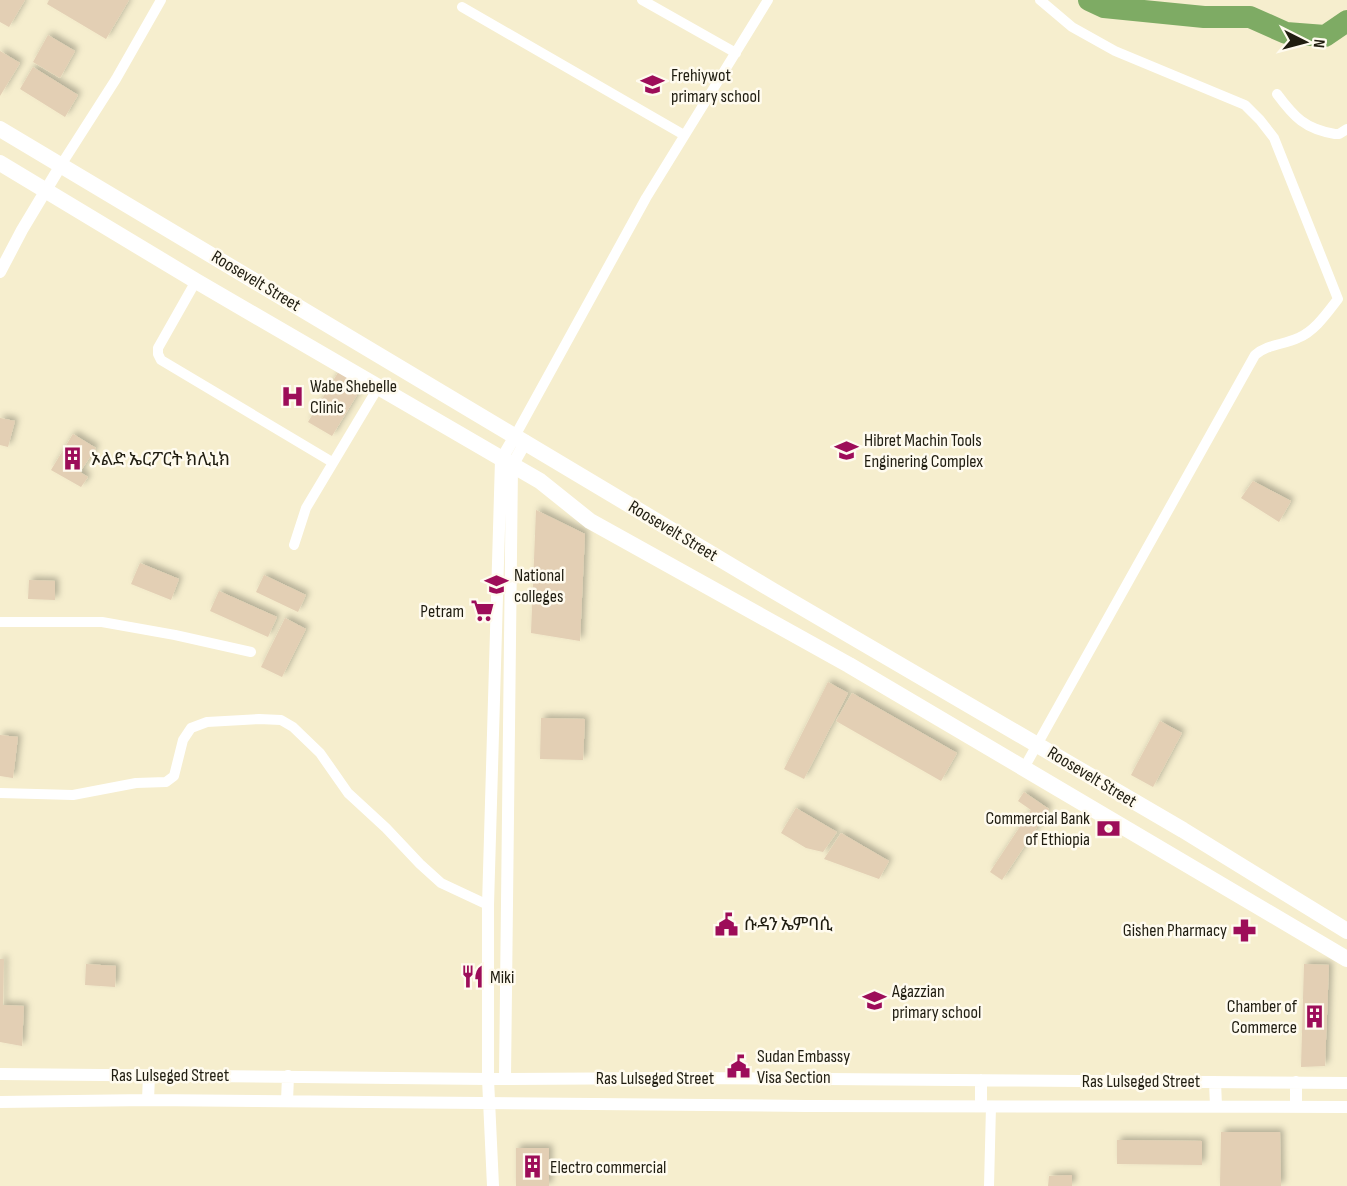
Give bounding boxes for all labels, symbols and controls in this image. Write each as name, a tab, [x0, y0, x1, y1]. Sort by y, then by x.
north arrow	[1275, 12, 1335, 72]
text: N	[1309, 38, 1328, 49]
place label: Frehiywot primary school	[671, 65, 760, 107]
school or university icon: Frehiywot primary school	[640, 72, 666, 98]
street label: Roosevelt Street	[208, 246, 305, 316]
place label: Wabe Shebelle Clinic	[310, 376, 397, 418]
hospital icon: Wabe Shebelle Clinic	[279, 383, 305, 409]
place label: Hibret Machin Tools Enginering Complex	[864, 430, 983, 472]
school or university icon: Hibret Machin Tools Enginering Complex	[833, 437, 859, 463]
building icon: ኦልድ ኤርፖርት ክሊኒክ	[60, 446, 86, 472]
place label: ኦልድ ኤርፖርት ክሊኒክ	[91, 449, 230, 470]
street label: Roosevelt Street	[625, 496, 722, 566]
place label: National colleges	[514, 565, 564, 607]
school or university icon: National colleges	[483, 572, 509, 598]
supermarket icon: Petram	[469, 598, 495, 624]
place label: Petram	[420, 601, 464, 622]
street label: Roosevelt Street	[1044, 742, 1141, 812]
place label: Commercial Bank of Ethiopia	[985, 808, 1090, 850]
bank icon: Commercial Bank of Ethiopia	[1095, 815, 1121, 841]
public building icon: ሱዳን ኤምባሲ	[713, 911, 739, 937]
place label: ሱዳን ኤምባሲ	[744, 914, 833, 935]
pharmacy icon: Gishen Pharmacy	[1232, 917, 1258, 943]
place label: Gishen Pharmacy	[1123, 920, 1227, 941]
restaurant icon: Miki	[459, 964, 485, 990]
place label: Miki	[490, 967, 514, 988]
place label: Agazzian primary school	[891, 981, 981, 1023]
school or university icon: Agazzian primary school	[861, 988, 887, 1014]
place label: Chamber of Commerce	[1227, 996, 1298, 1038]
building icon: Chamber of Commerce	[1302, 1003, 1328, 1029]
place label: Sudan Embassy Visa Section	[757, 1046, 850, 1088]
public building icon: Sudan Embassy Visa Section	[726, 1053, 752, 1079]
street label: Ras Lulseged Street	[111, 1065, 230, 1086]
street label: Ras Lulseged Street	[596, 1068, 715, 1089]
street label: Ras Lulseged Street	[1082, 1071, 1201, 1092]
building icon: Electro commercial	[519, 1154, 545, 1180]
place label: Electro commercial	[550, 1157, 666, 1178]

